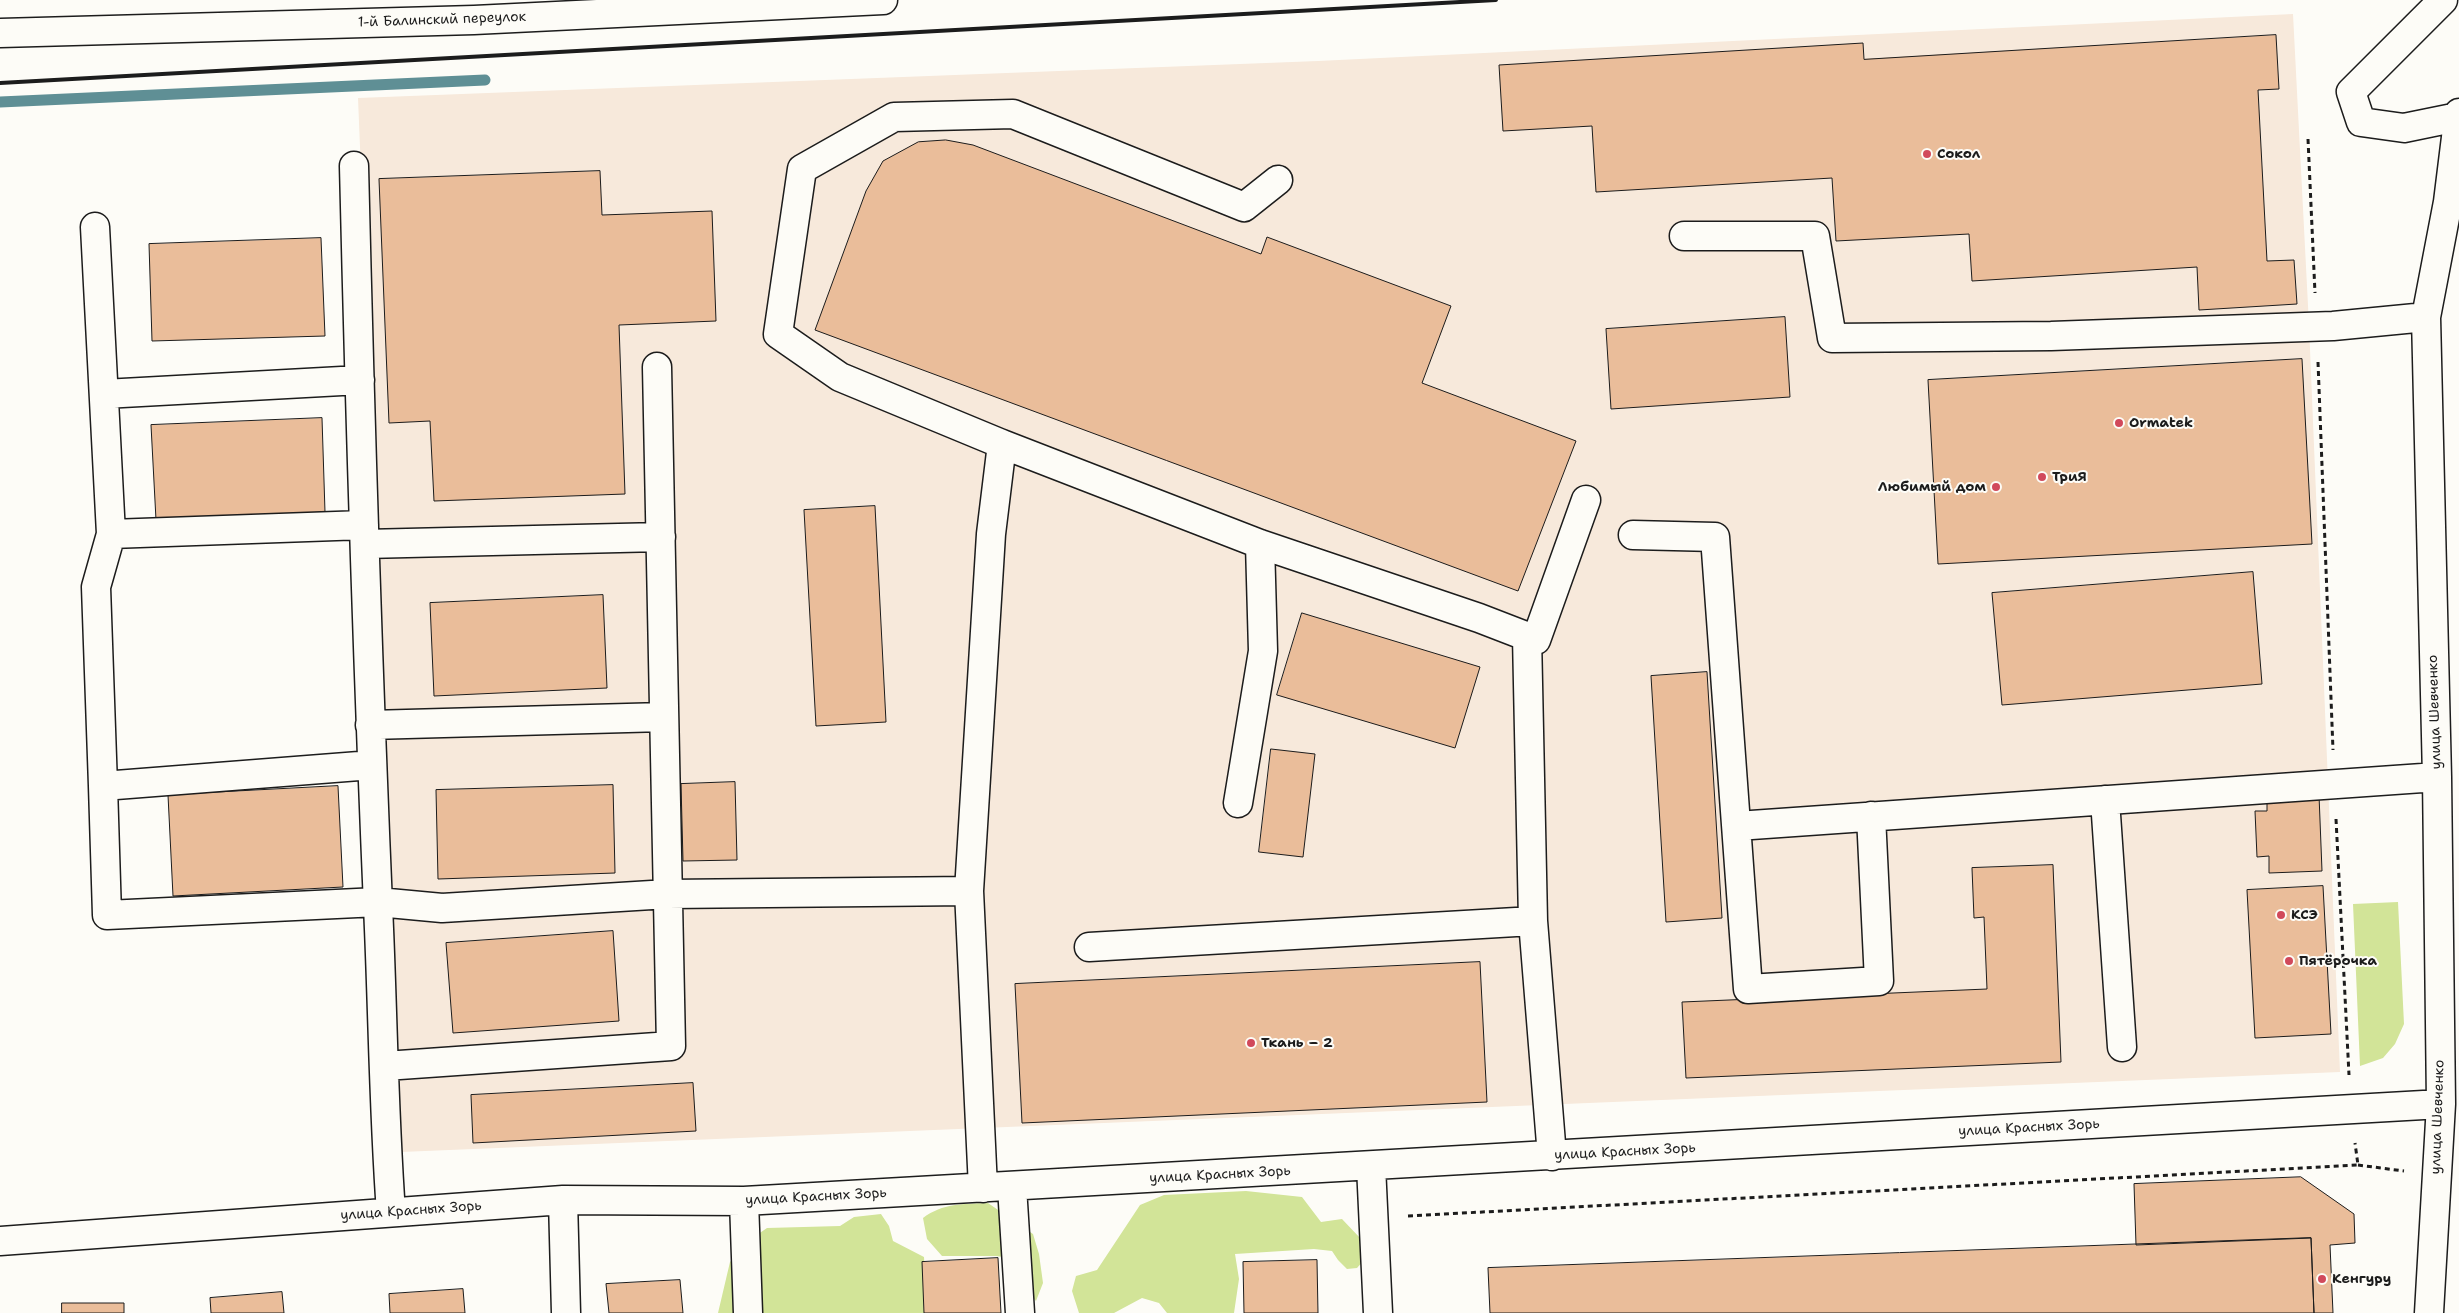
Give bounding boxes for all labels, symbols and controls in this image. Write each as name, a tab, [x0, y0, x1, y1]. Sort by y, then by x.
street label: 1-й Балинский переулок	[358, 9, 526, 31]
place label: Сокол	[1937, 146, 1980, 162]
marker: Сокол	[1921, 148, 1933, 160]
place label: Ormatek	[2129, 415, 2193, 431]
marker: Ormatek	[2113, 417, 2125, 429]
place label: ТриЯ	[2052, 469, 2087, 485]
marker: ТриЯ	[2036, 471, 2048, 483]
place label: Любимый дом	[1878, 479, 1986, 495]
marker: Любимый дом	[1990, 481, 2002, 493]
street label: улица Шевченко	[2425, 654, 2445, 770]
place label: КСЭ	[2291, 907, 2318, 923]
marker: КСЭ	[2275, 909, 2287, 921]
place label: Пятёрочка	[2299, 953, 2377, 969]
marker: Пятёрочка	[2283, 955, 2295, 967]
place label: Ткань – 2	[1261, 1035, 1333, 1051]
marker: Ткань – 2	[1245, 1037, 1257, 1049]
street label: улица Шевченко	[2428, 1059, 2448, 1175]
street label: улица Красных Зорь	[1958, 1116, 2100, 1140]
street label: улица Красных Зорь	[1554, 1140, 1696, 1164]
street label: улица Красных Зорь	[1149, 1163, 1291, 1187]
street label: улица Красных Зорь	[745, 1185, 887, 1209]
street label: улица Красных Зорь	[340, 1198, 482, 1224]
place label: Кенгуру	[2332, 1271, 2391, 1287]
marker: Кенгуру	[2316, 1273, 2328, 1285]

